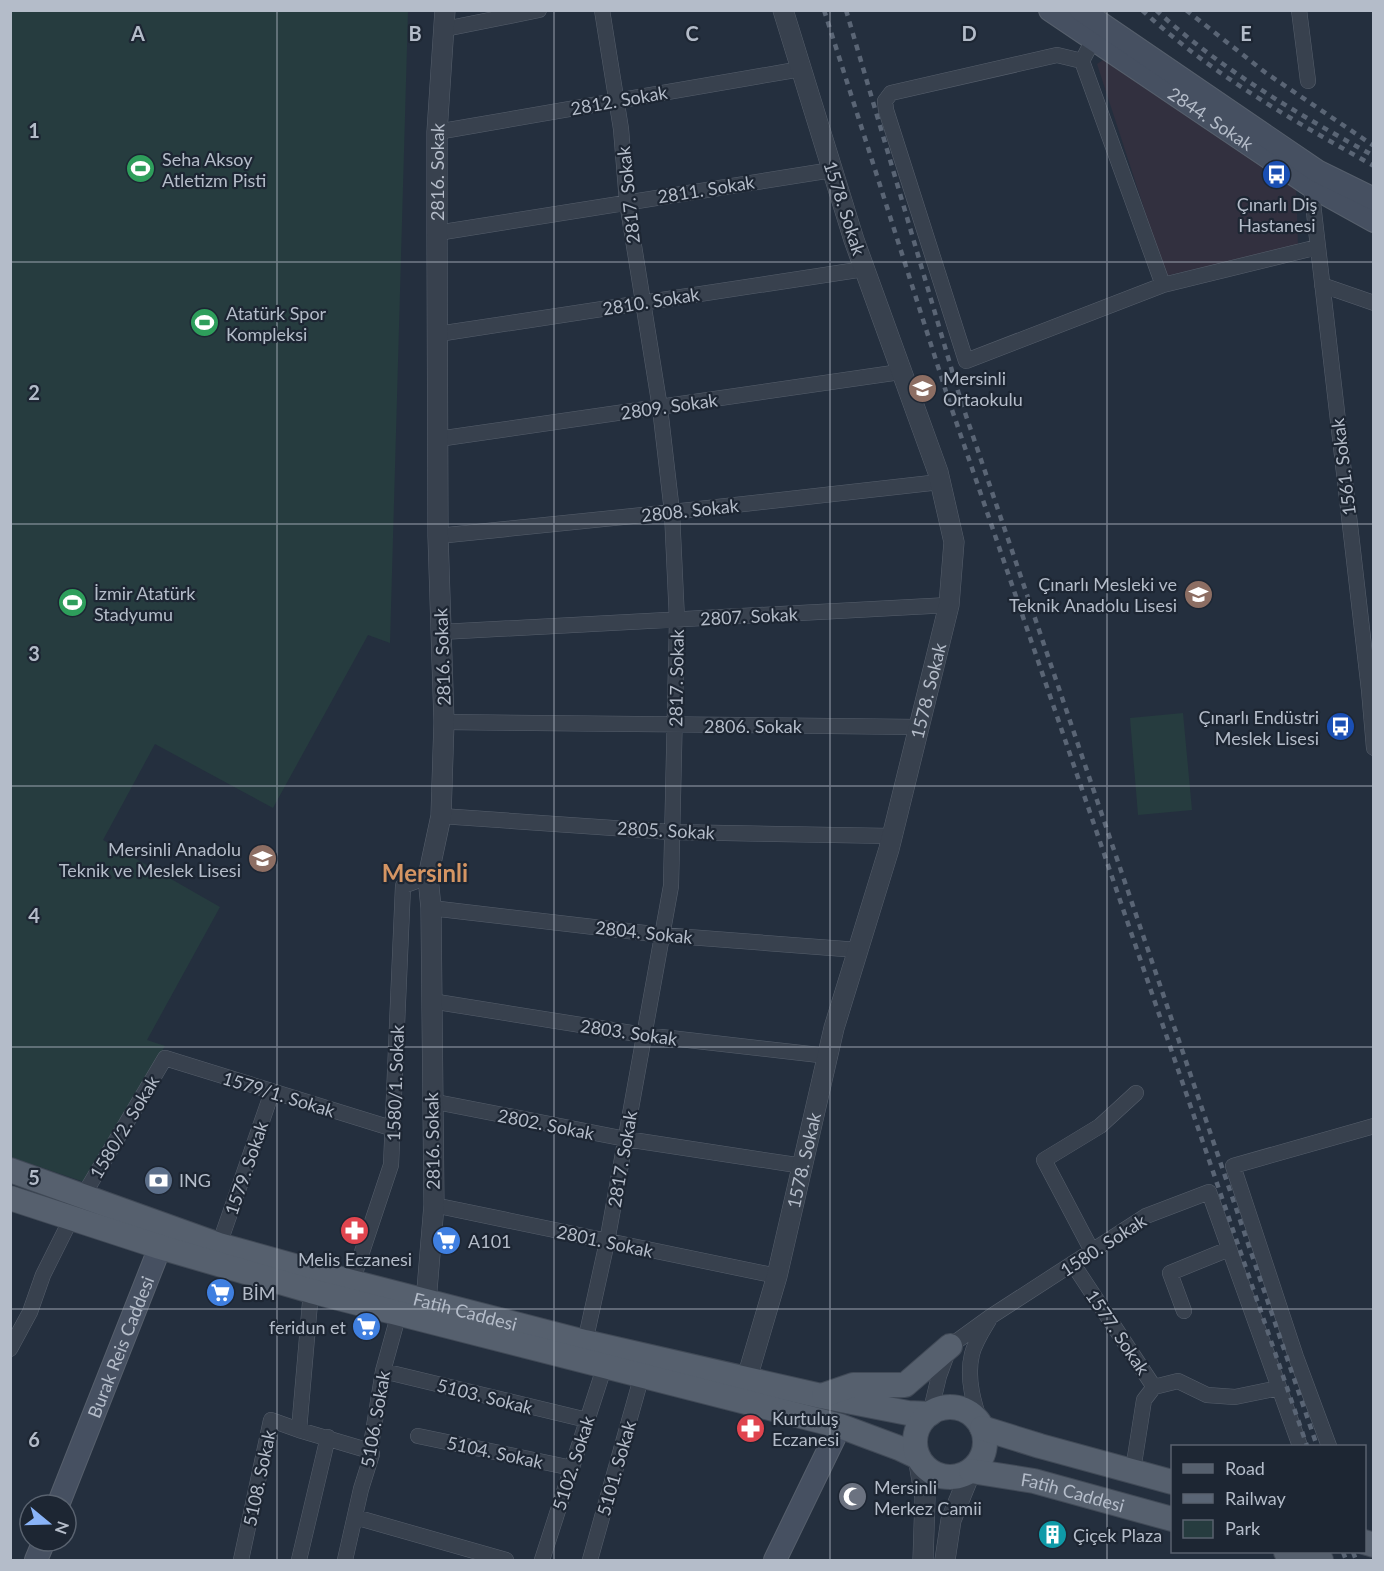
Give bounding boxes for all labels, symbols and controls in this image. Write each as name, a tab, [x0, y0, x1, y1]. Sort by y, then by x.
text: A	[130, 21, 145, 45]
text: B	[408, 21, 422, 45]
text: C	[685, 21, 699, 45]
text: D	[961, 21, 977, 45]
text: E	[1240, 21, 1252, 45]
street label: 2812. Sokak	[569, 81, 670, 119]
street label: 2844. Sokak	[1164, 82, 1258, 155]
text: 1	[28, 118, 40, 142]
street label: 2816. Sokak	[426, 122, 449, 221]
street label: 2817. Sokak	[612, 144, 644, 245]
place label: Seha Aksoy Atletizm Pisti	[162, 148, 266, 191]
sports icon: Seha Aksoy Atletizm Pisti	[125, 153, 157, 185]
street label: 1578. Sokak	[819, 158, 871, 259]
bus stop icon: Çınarlı Diş Hastanesi	[1261, 159, 1293, 191]
street label: 2811. Sokak	[656, 170, 757, 208]
place label: Çınarlı Diş Hastanesi	[1237, 193, 1318, 236]
street label: 2810. Sokak	[601, 282, 702, 320]
place label: Atatürk Spor Kompleksi	[226, 302, 327, 345]
sports icon: Atatürk Spor Kompleksi	[189, 307, 221, 339]
place label: Mersinli Ortaokulu	[943, 367, 1023, 410]
school or university icon: Mersinli Ortaokulu	[906, 372, 938, 404]
text: 2	[28, 380, 40, 404]
street label: 2809. Sokak	[619, 388, 720, 424]
street label: 1561. Sokak	[1326, 416, 1360, 517]
street label: 2808. Sokak	[640, 494, 741, 526]
place label: Çınarlı Mesleki ve Teknik Anadolu Lisesi	[1009, 573, 1177, 616]
school or university icon: Çınarlı Mesleki ve Teknik Anadolu Lisesi	[1182, 578, 1214, 610]
place label: İzmir Atatürk Stadyumu	[94, 582, 196, 625]
sports icon: İzmir Atatürk Stadyumu	[57, 587, 89, 619]
street label: 2807. Sokak	[700, 602, 799, 630]
street label: 2816. Sokak	[429, 607, 455, 706]
street label: 2817. Sokak	[664, 628, 688, 727]
street label: 1578. Sokak	[906, 640, 950, 741]
text: 3	[28, 641, 40, 665]
place label: Çınarlı Endüstri Meslek Lisesi	[1199, 706, 1319, 749]
bus stop icon: Çınarlı Endüstri Meslek Lisesi	[1324, 711, 1356, 743]
street label: 2806. Sokak	[704, 715, 803, 737]
street label: 2805. Sokak	[617, 816, 716, 844]
place label: Mersinli Anadolu Teknik ve Meslek Lisesi	[59, 838, 241, 881]
school or university icon: Mersinli Anadolu Teknik ve Meslek Lisesi	[246, 843, 278, 875]
district label: Mersinli	[382, 858, 468, 887]
text: 4	[28, 903, 40, 927]
street label: 2804. Sokak	[594, 916, 695, 948]
street label: 2803. Sokak	[579, 1014, 680, 1050]
street label: 1580/1. Sokak	[382, 1024, 408, 1142]
street label: 1579/1. Sokak	[220, 1066, 339, 1122]
street label: 1580/2. Sokak	[85, 1071, 164, 1183]
street label: 2816. Sokak	[420, 1091, 444, 1190]
street label: 2802. Sokak	[496, 1104, 597, 1144]
street label: 2817. Sokak	[603, 1108, 641, 1209]
street label: 1578. Sokak	[782, 1109, 825, 1210]
street label: 1579. Sokak	[220, 1117, 273, 1218]
bank icon: ING	[142, 1164, 174, 1196]
text: 5	[28, 1165, 40, 1189]
place label: ING	[179, 1169, 211, 1191]
street label: 1580. Sokak	[1056, 1209, 1151, 1281]
pharmacy icon: Melis Eczanesi	[339, 1214, 371, 1246]
street label: 2801. Sokak	[555, 1220, 656, 1262]
supermarket icon: A101	[431, 1225, 463, 1257]
place label: A101	[468, 1230, 512, 1252]
place label: Melis Eczanesi	[298, 1248, 412, 1270]
street label: Burak Reis Caddesi	[83, 1273, 158, 1421]
supermarket icon: BİM	[205, 1277, 237, 1309]
place label: BİM	[242, 1282, 275, 1304]
street label: 1577. Sokak	[1082, 1285, 1155, 1379]
street label: Fatih Caddesi	[411, 1287, 519, 1335]
supermarket icon: feridun et	[351, 1311, 383, 1343]
place label: feridun et	[269, 1316, 347, 1338]
street label: 5106. Sokak	[356, 1368, 394, 1469]
street label: 5103. Sokak	[435, 1373, 536, 1419]
place label: Kurtuluş Eczanesi	[772, 1407, 839, 1450]
street label: 5102. Sokak	[547, 1412, 599, 1513]
pharmacy icon: Kurtuluş Eczanesi	[735, 1412, 767, 1444]
street label: 5101. Sokak	[592, 1417, 640, 1518]
text: 6	[28, 1427, 40, 1451]
street label: 5108. Sokak	[238, 1427, 280, 1528]
street label: 5104. Sokak	[445, 1431, 546, 1473]
legend	[1171, 1445, 1366, 1553]
text: Road	[1225, 1457, 1265, 1479]
street label: Fatih Caddesi	[1019, 1468, 1127, 1516]
place label: Mersinli Merkez Camii	[874, 1476, 982, 1519]
mosque icon: Mersinli Merkez Camii	[837, 1481, 869, 1513]
text: Railway	[1225, 1487, 1286, 1509]
north arrow	[18, 1493, 78, 1553]
text: Park	[1225, 1517, 1261, 1539]
text: N	[52, 1519, 74, 1537]
building icon: Çiçek Plaza	[1036, 1519, 1068, 1551]
place label: Çiçek Plaza	[1073, 1524, 1162, 1546]

